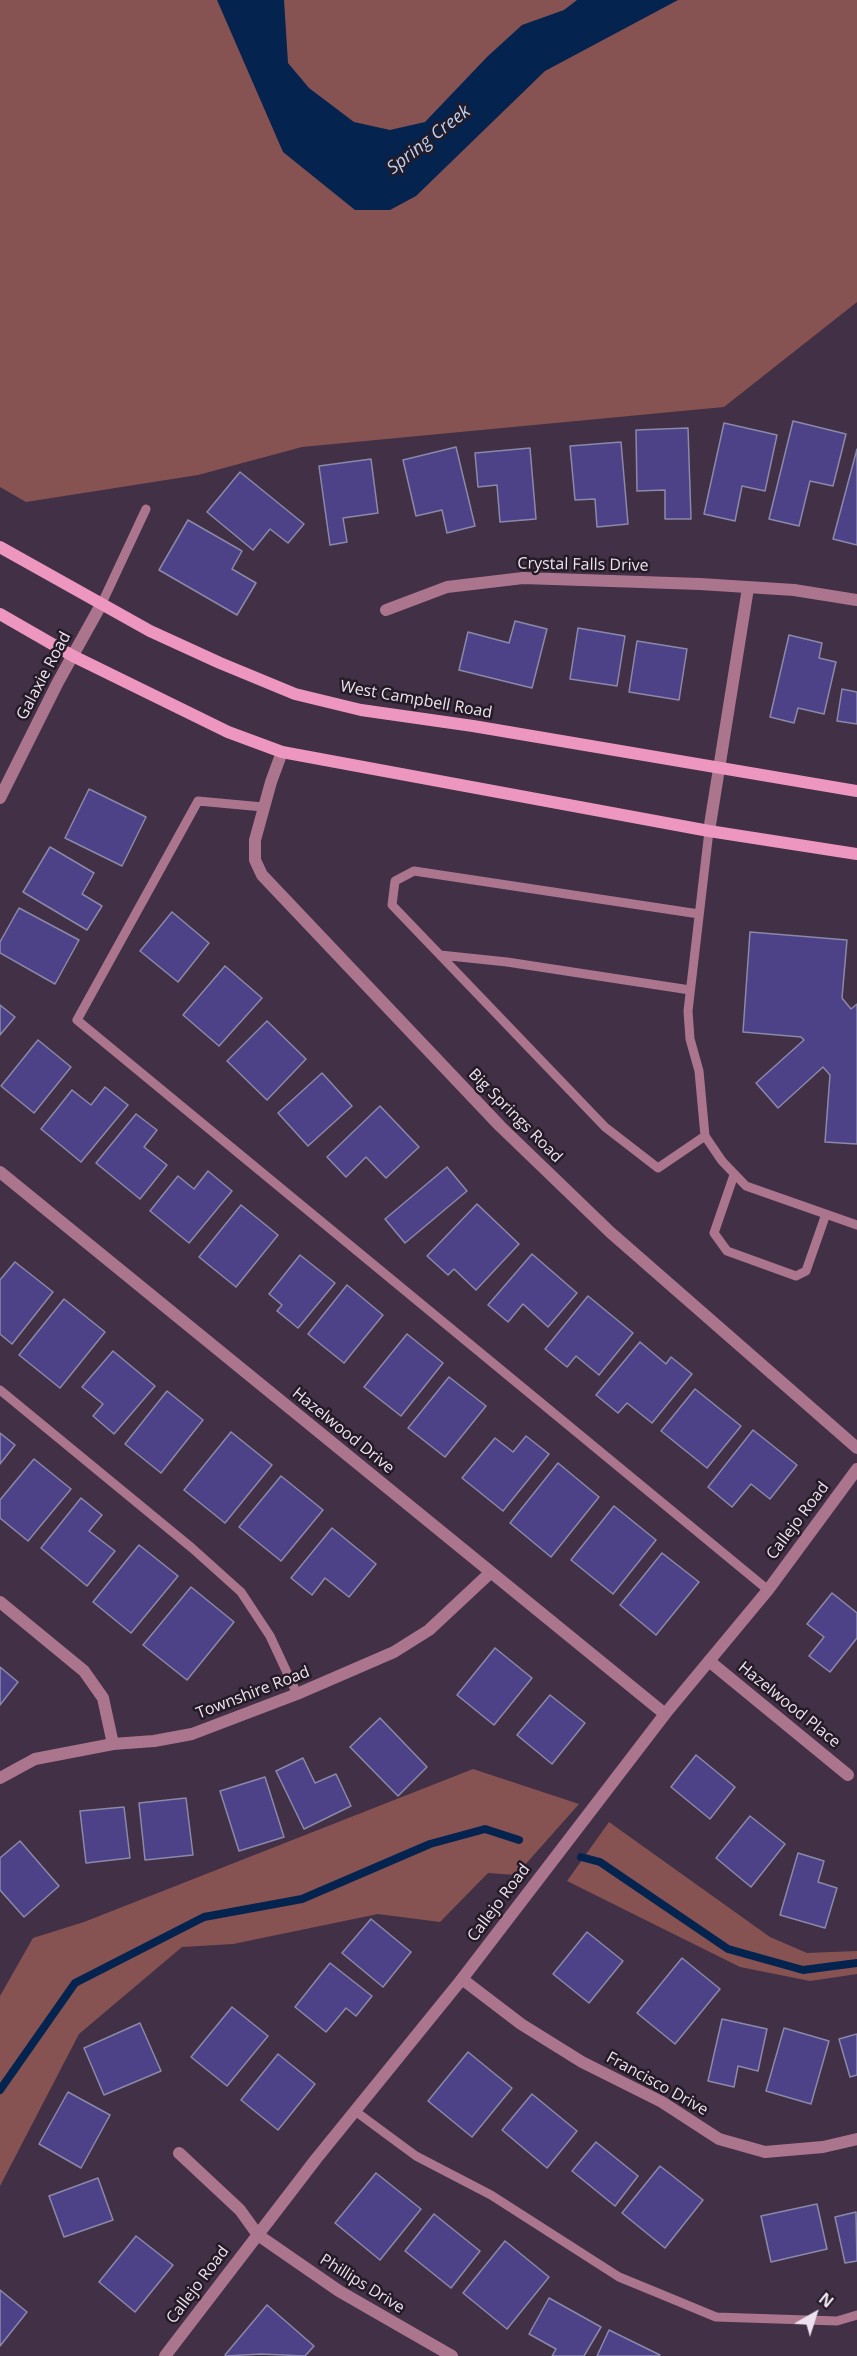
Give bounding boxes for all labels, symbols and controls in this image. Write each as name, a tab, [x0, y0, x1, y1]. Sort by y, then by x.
water label: Spring Creek	[383, 101, 475, 179]
street label: Crystal Falls Drive	[517, 554, 649, 576]
street label: Galaxie Road	[13, 629, 75, 723]
street label: West Campbell Road	[339, 677, 493, 723]
street label: Big Springs Road	[464, 1065, 566, 1167]
street label: Hazelwood Drive	[288, 1384, 398, 1478]
street label: Callejo Road	[763, 1478, 833, 1564]
street label: Hazelwood Place	[734, 1658, 844, 1752]
street label: Townshire Road	[194, 1663, 312, 1723]
street label: Callejo Road	[464, 1860, 534, 1946]
street label: Francisco Drive	[603, 2048, 711, 2120]
street label: Callejo Road	[163, 2242, 233, 2328]
street label: Phillips Drive	[316, 2250, 408, 2318]
north arrow	[785, 2284, 845, 2344]
text: N	[814, 2287, 838, 2313]

